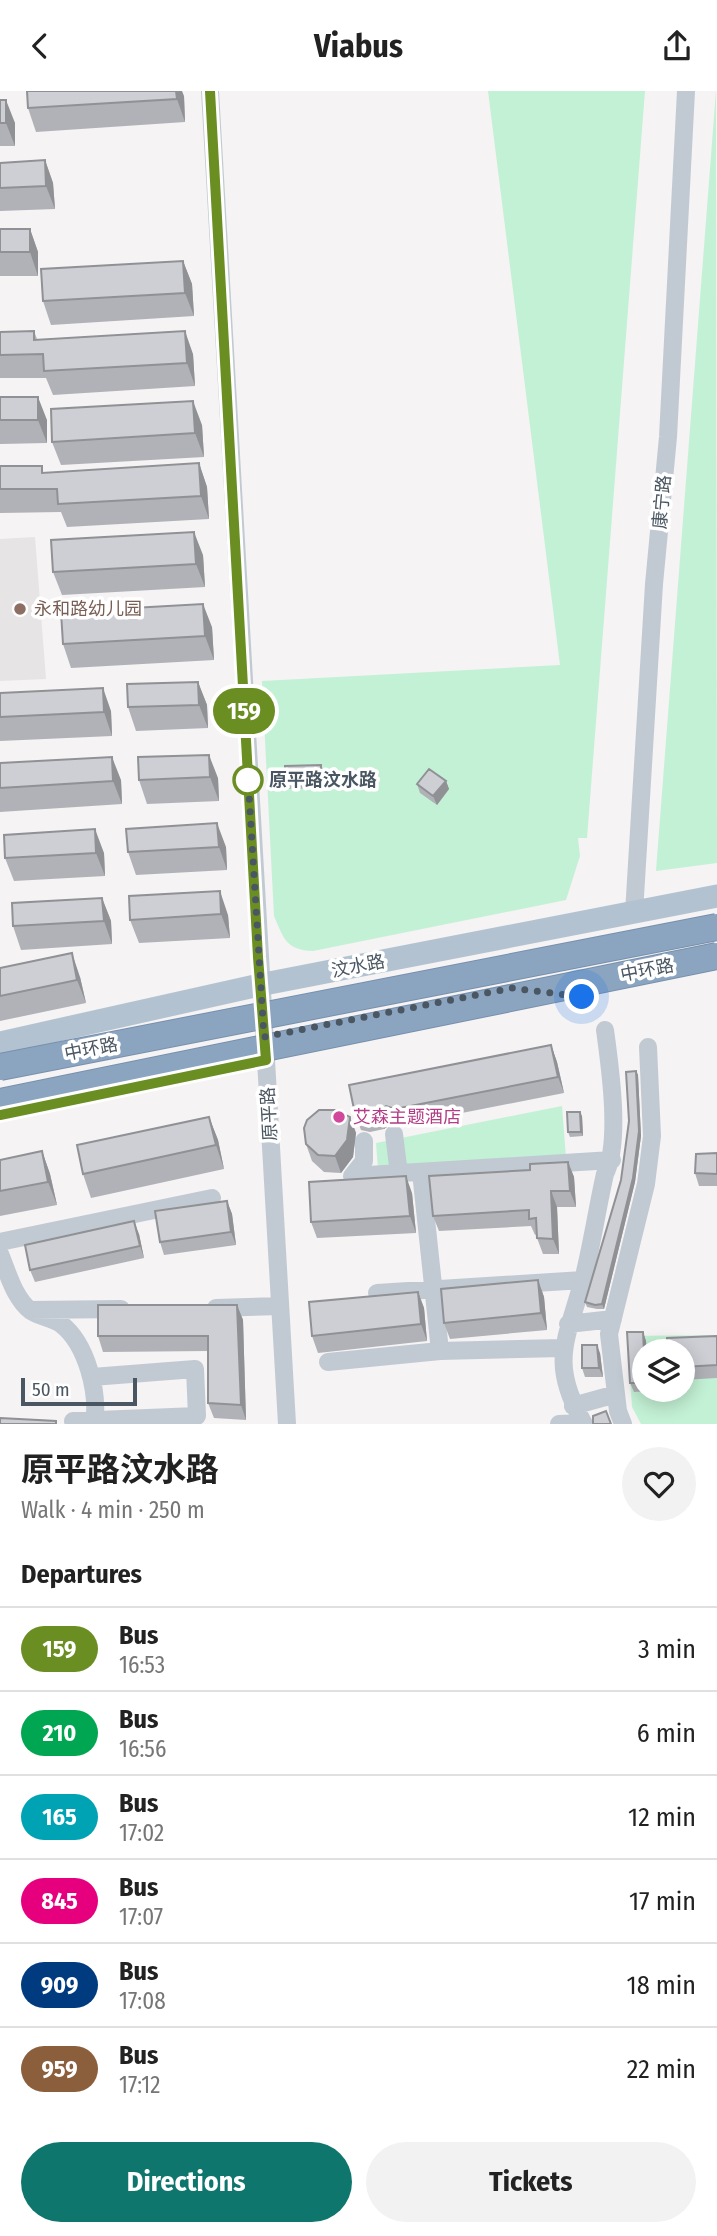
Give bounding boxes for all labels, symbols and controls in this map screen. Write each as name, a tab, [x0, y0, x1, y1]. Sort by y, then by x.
icon: back	[21, 27, 59, 65]
text: Viabus	[314, 27, 403, 65]
icon: share	[658, 27, 696, 65]
street label: 康宁路	[649, 474, 675, 530]
place label: 永和路幼儿园	[34, 598, 142, 620]
marker: 永和路幼儿园	[12, 601, 28, 617]
line badge: 159	[204, 688, 284, 734]
text: 159	[227, 697, 261, 725]
marker: 原平路汶水路	[233, 765, 263, 795]
place label: 原平路汶水路	[269, 769, 377, 791]
street label: 汶水路	[329, 950, 387, 982]
street label: 中环路	[618, 954, 676, 986]
your location	[564, 979, 599, 1014]
street label: 中环路	[62, 1033, 120, 1065]
street label: 原平路	[257, 1086, 281, 1142]
place label: 艾森主题酒店	[353, 1106, 461, 1128]
marker: 艾森主题酒店	[331, 1109, 347, 1125]
map controls	[632, 1339, 695, 1402]
button: layers	[632, 1339, 695, 1402]
scale bar	[21, 1375, 136, 1407]
text: 50 m	[32, 1378, 70, 1401]
button: heart	[622, 1447, 696, 1521]
text: 原平路汶水路	[21, 1450, 219, 1490]
text: Walk · 4 min · 250 m	[21, 1496, 205, 1524]
text: Departures	[21, 1559, 142, 1590]
text: Bus	[119, 1620, 158, 1651]
text: 3 min	[638, 1634, 696, 1665]
text: 159	[43, 1635, 76, 1663]
text: 16:53	[119, 1651, 165, 1679]
text: Bus	[119, 1704, 158, 1735]
text: 6 min	[637, 1718, 696, 1749]
text: 210	[43, 1719, 76, 1747]
text: 16:56	[119, 1735, 166, 1763]
text: Bus	[119, 1788, 158, 1819]
text: 12 min	[628, 1802, 696, 1833]
text: 165	[42, 1803, 77, 1831]
text: 17:02	[119, 1819, 164, 1847]
text: Bus	[119, 1872, 158, 1903]
text: 17 min	[629, 1886, 696, 1917]
text: 845	[41, 1887, 78, 1915]
text: 17:07	[119, 1903, 163, 1931]
text: Bus	[119, 1956, 158, 1987]
text: 18 min	[627, 1970, 696, 2001]
text: 909	[41, 1971, 78, 1999]
text: 17:08	[119, 1987, 166, 2015]
text: Bus	[119, 2040, 158, 2071]
text: 22 min	[627, 2054, 696, 2085]
text: 959	[41, 2055, 78, 2083]
text: 17:12	[119, 2071, 160, 2099]
button: Directions	[21, 2142, 352, 2222]
button: Tickets	[366, 2142, 696, 2222]

